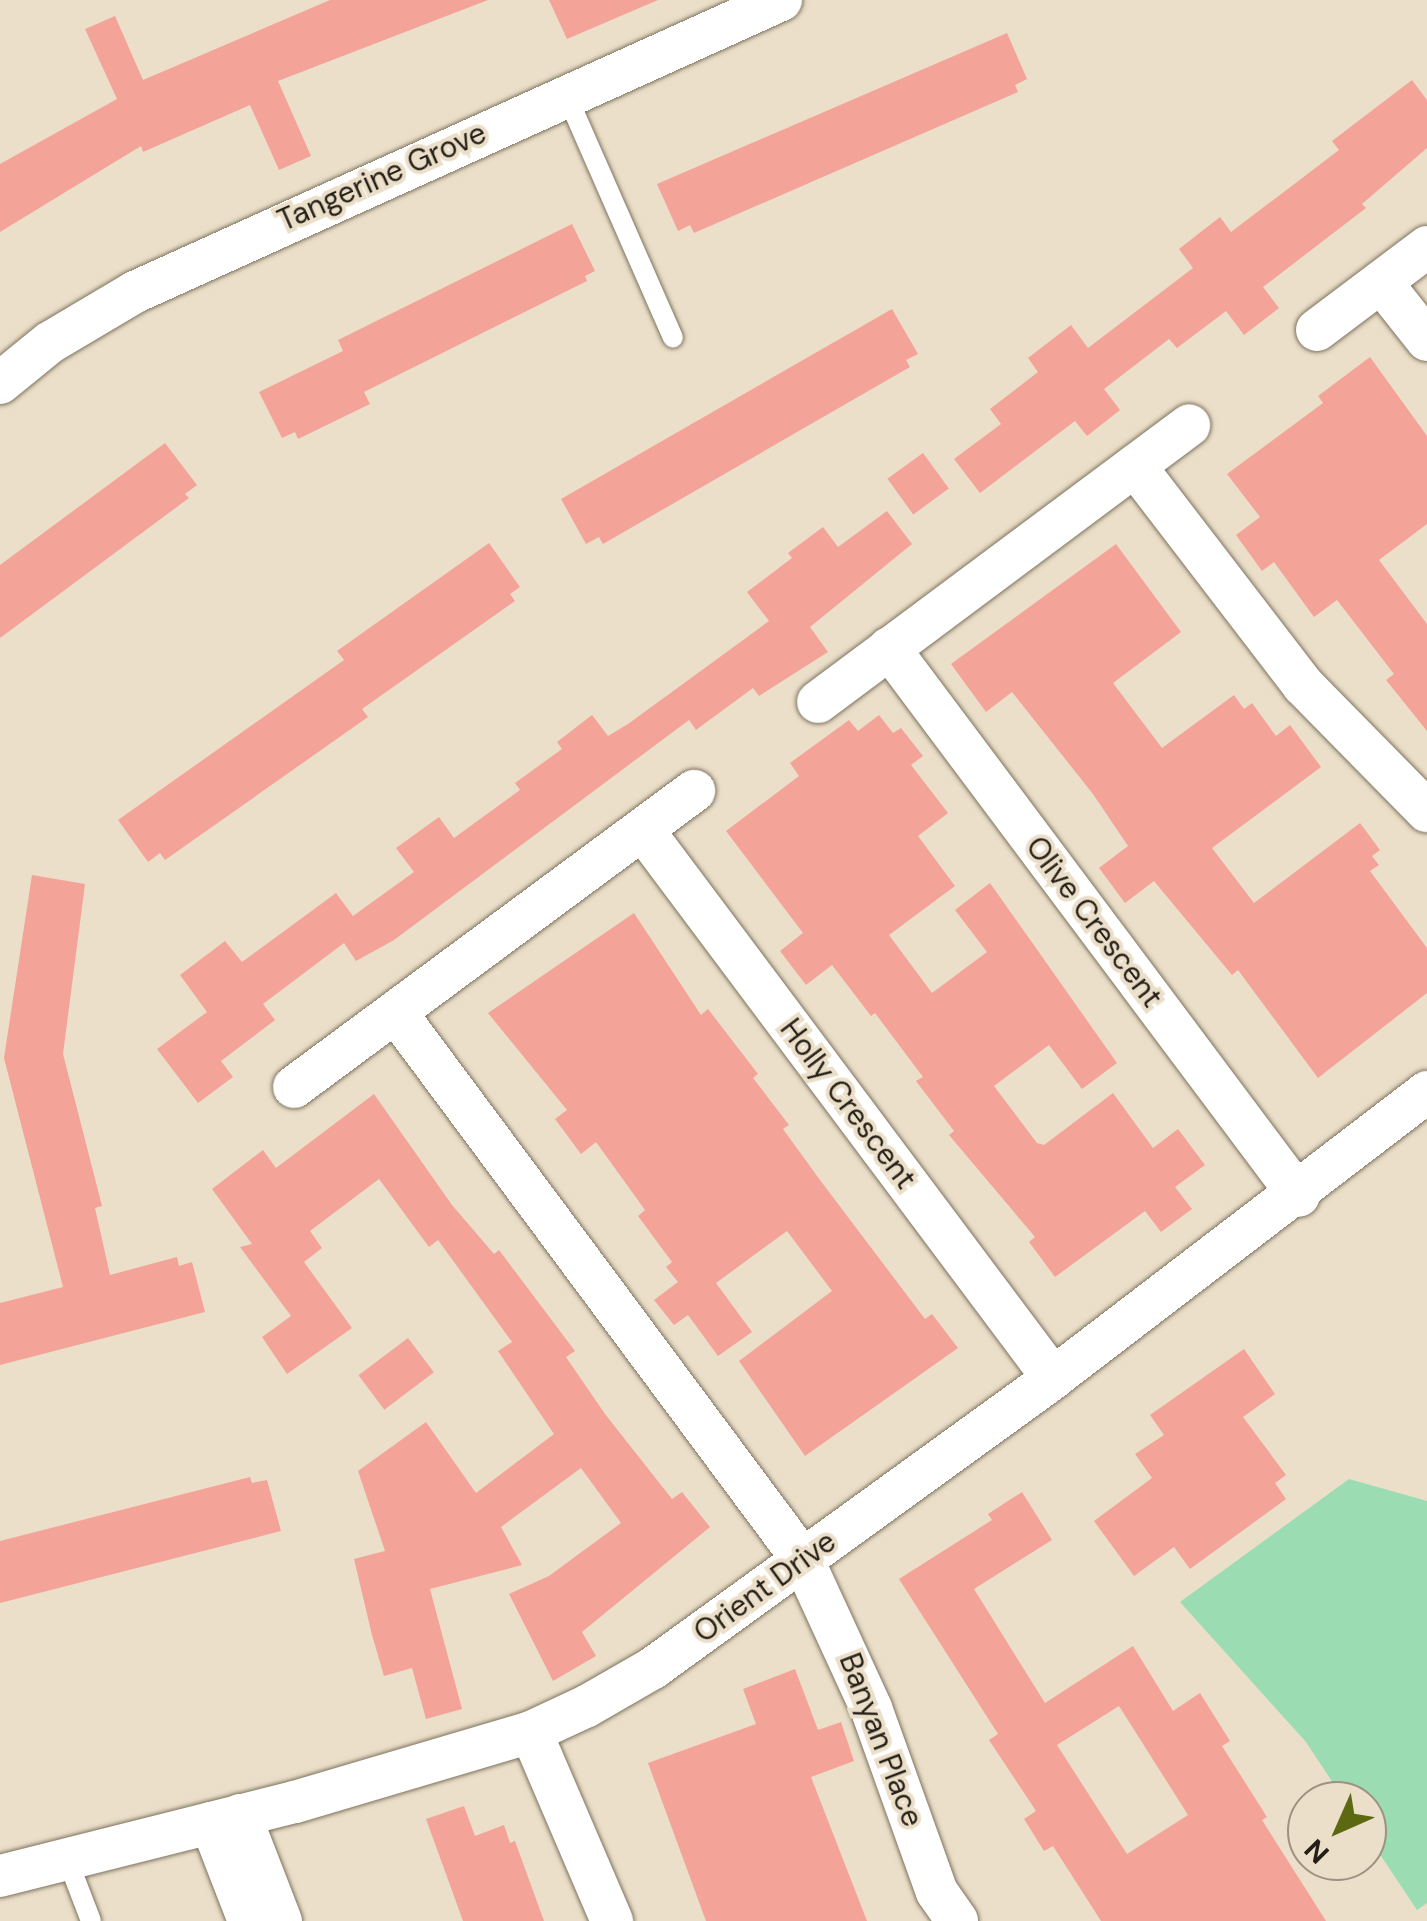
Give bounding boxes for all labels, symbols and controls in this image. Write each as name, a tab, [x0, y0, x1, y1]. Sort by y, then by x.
street label: Tangerine Grove	[272, 115, 492, 239]
street label: Olive Crescent	[1018, 830, 1170, 1014]
street label: Holly Crescent	[772, 1012, 924, 1196]
street label: Orient Drive	[687, 1523, 843, 1651]
street label: Banyan Place	[831, 1648, 931, 1832]
north arrow	[1287, 1781, 1387, 1881]
text: N	[1297, 1831, 1337, 1871]

